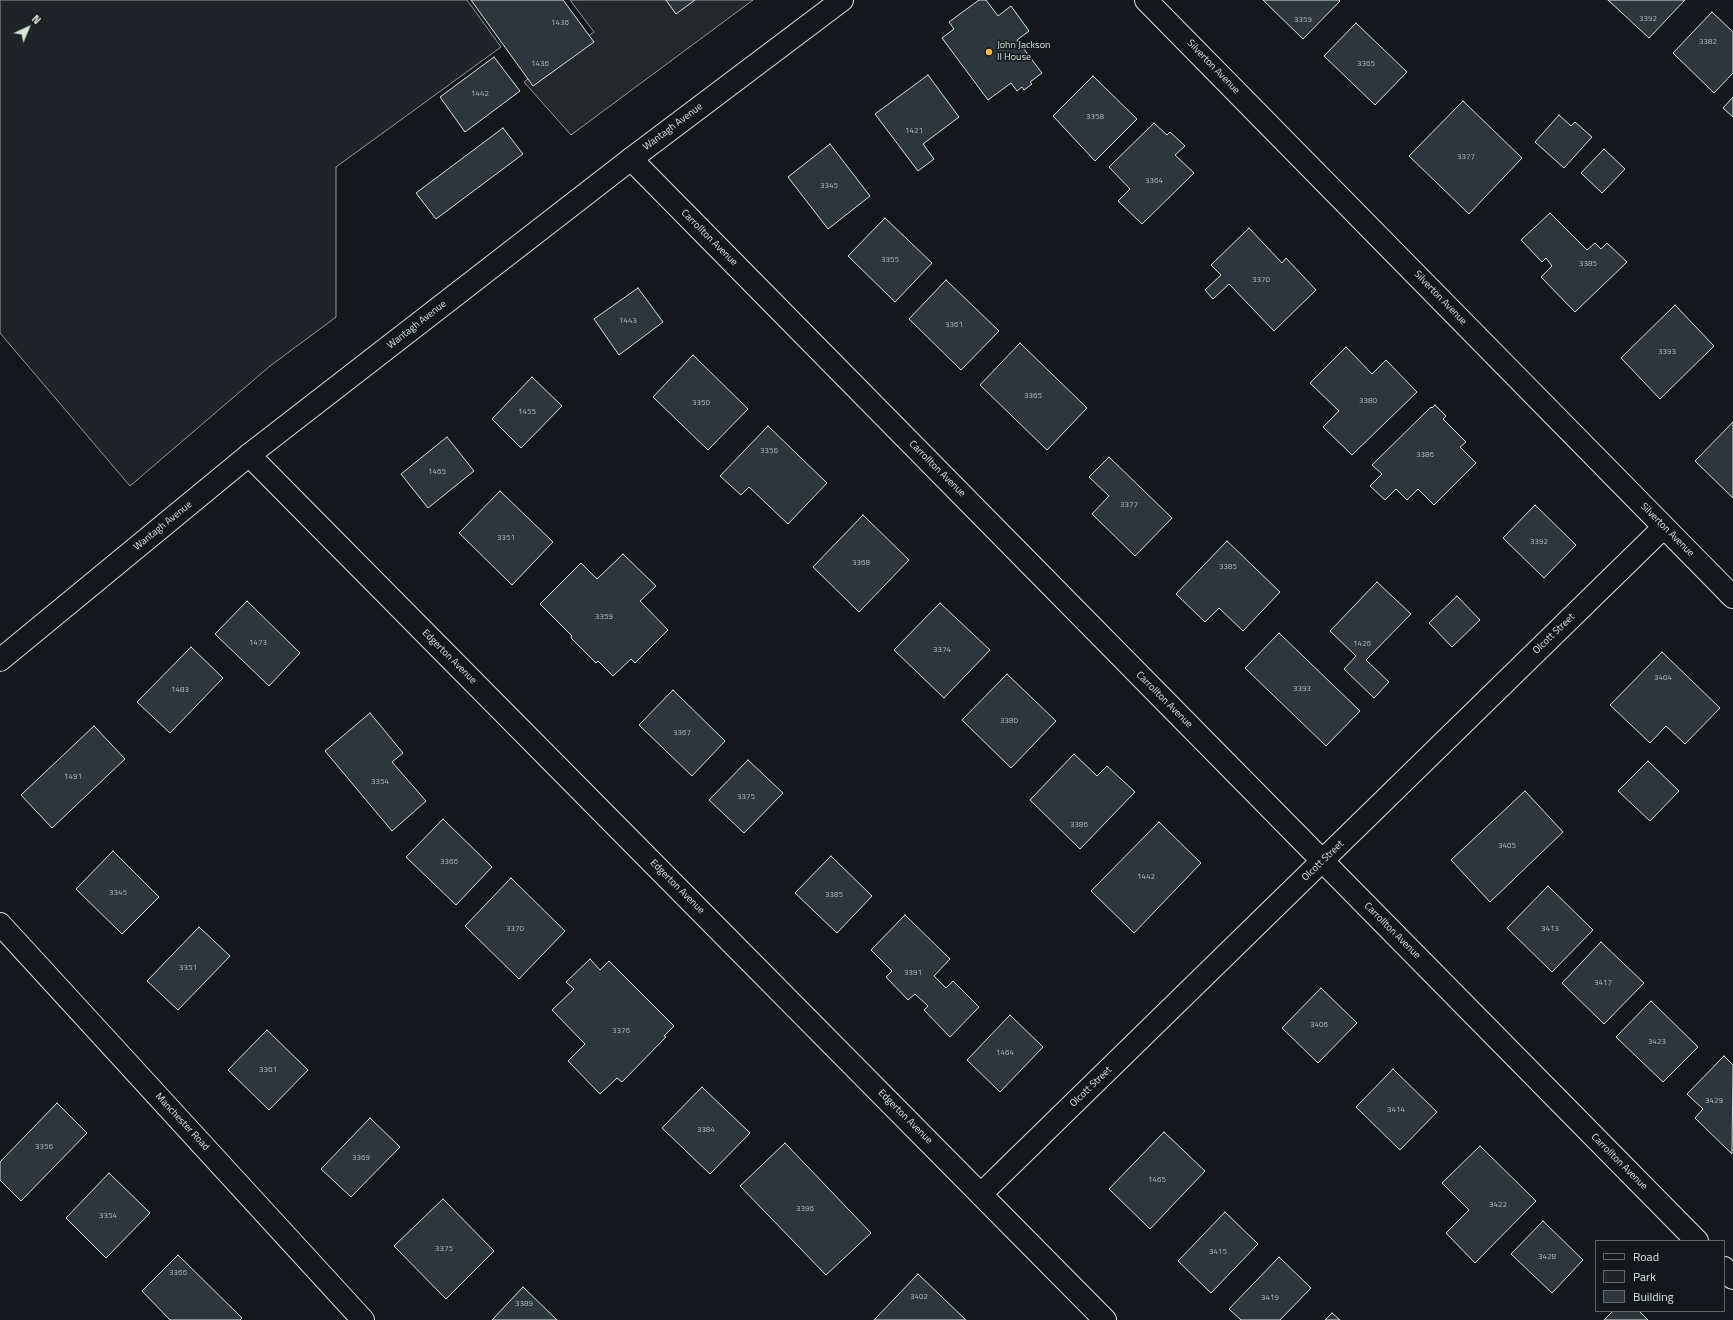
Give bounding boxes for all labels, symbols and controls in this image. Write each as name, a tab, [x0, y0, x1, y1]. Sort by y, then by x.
north arrow	[8, 8, 48, 48]
text: N	[28, 11, 45, 28]
house number: 3392	[1639, 14, 1657, 24]
house number: 3359	[1294, 15, 1312, 25]
house number: 1436	[551, 18, 569, 28]
street label: Silverton Avenue	[1184, 37, 1242, 97]
house number: 3382	[1699, 37, 1717, 47]
place label: John Jackson II House	[997, 40, 1050, 64]
marker: John Jackson II House	[984, 47, 994, 57]
house number: 1436	[531, 59, 549, 69]
house number: 3365	[1357, 59, 1375, 69]
house number: 1442	[471, 89, 489, 99]
street label: Wantagh Avenue	[641, 101, 705, 153]
house number: 3358	[1086, 112, 1104, 122]
house number: 1421	[905, 126, 923, 136]
house number: 3377	[1457, 152, 1475, 162]
house number: 3364	[1145, 176, 1163, 186]
house number: 3345	[820, 181, 838, 191]
street label: Carrollton Avenue	[678, 207, 740, 269]
house number: 3355	[881, 255, 899, 265]
house number: 3385	[1579, 259, 1597, 269]
street label: Silverton Avenue	[1411, 268, 1469, 328]
house number: 3370	[1252, 275, 1270, 285]
street label: Wantagh Avenue	[385, 298, 449, 352]
house number: 1443	[619, 316, 637, 326]
house number: 3361	[945, 320, 963, 330]
house number: 3393	[1658, 347, 1676, 357]
house number: 3365	[1024, 391, 1042, 401]
house number: 3380	[1359, 396, 1377, 406]
house number: 3350	[692, 398, 710, 408]
house number: 1455	[518, 407, 536, 417]
street label: Carrollton Avenue	[906, 438, 968, 500]
house number: 3356	[760, 446, 778, 456]
house number: 3386	[1416, 450, 1434, 460]
house number: 1465	[428, 467, 446, 477]
street label: Wantagh Avenue	[131, 499, 195, 553]
house number: 3377	[1120, 500, 1138, 510]
street label: Silverton Avenue	[1638, 501, 1696, 559]
house number: 3351	[497, 533, 515, 543]
house number: 3392	[1530, 537, 1548, 547]
house number: 3368	[852, 558, 870, 568]
house number: 3385	[1219, 562, 1237, 572]
street label: Olcott Street	[1531, 611, 1577, 657]
house number: 3359	[595, 612, 613, 622]
street label: Edgerton Avenue	[419, 627, 479, 687]
house number: 1473	[249, 638, 267, 648]
house number: 1426	[1353, 639, 1371, 649]
house number: 3374	[933, 645, 951, 655]
street label: Carrollton Avenue	[1133, 669, 1195, 731]
house number: 3404	[1654, 673, 1672, 683]
house number: 3393	[1293, 684, 1311, 694]
house number: 1483	[171, 685, 189, 695]
house number: 3380	[1000, 716, 1018, 726]
house number: 3367	[673, 728, 691, 738]
house number: 1491	[64, 772, 82, 782]
house number: 3354	[371, 777, 389, 787]
house number: 3375	[737, 792, 755, 802]
house number: 3386	[1070, 820, 1088, 830]
street label: Olcott Street	[1300, 838, 1346, 884]
house number: 3405	[1498, 841, 1516, 851]
house number: 3366	[440, 857, 458, 867]
street label: Edgerton Avenue	[647, 857, 707, 917]
house number: 1442	[1137, 872, 1155, 882]
house number: 3345	[109, 888, 127, 898]
house number: 3385	[825, 890, 843, 900]
street label: Carrollton Avenue	[1361, 900, 1423, 962]
house number: 3370	[506, 924, 524, 934]
house number: 3413	[1541, 924, 1559, 934]
house number: 3351	[179, 963, 197, 973]
house number: 3391	[904, 968, 922, 978]
house number: 3417	[1594, 978, 1612, 988]
house number: 3406	[1310, 1020, 1328, 1030]
house number: 3376	[612, 1026, 630, 1036]
house number: 3423	[1648, 1037, 1666, 1047]
house number: 1464	[996, 1048, 1014, 1058]
street label: Olcott Street	[1068, 1064, 1114, 1110]
house number: 3361	[259, 1065, 277, 1075]
street label: Edgerton Avenue	[875, 1087, 935, 1147]
street label: Manchester Road	[152, 1091, 212, 1153]
house number: 3429	[1705, 1096, 1723, 1106]
house number: 3414	[1387, 1105, 1405, 1115]
house number: 3384	[697, 1125, 715, 1135]
street label: Carrollton Avenue	[1588, 1131, 1650, 1193]
house number: 3356	[35, 1142, 53, 1152]
house number: 3369	[352, 1153, 370, 1163]
house number: 1465	[1148, 1175, 1166, 1185]
house number: 3422	[1489, 1200, 1507, 1210]
house number: 3396	[796, 1204, 814, 1214]
house number: 3354	[99, 1211, 117, 1221]
legend	[1595, 1240, 1725, 1312]
house number: 3375	[435, 1244, 453, 1254]
house number: 3415	[1209, 1247, 1227, 1257]
text: Road	[1633, 1247, 1659, 1266]
house number: 3428	[1538, 1252, 1556, 1262]
text: Park	[1633, 1267, 1656, 1286]
house number: 3366	[169, 1268, 187, 1278]
text: Building	[1633, 1287, 1674, 1306]
house number: 3402	[910, 1292, 928, 1302]
house number: 3419	[1261, 1293, 1279, 1303]
house number: 3389	[515, 1299, 533, 1309]

